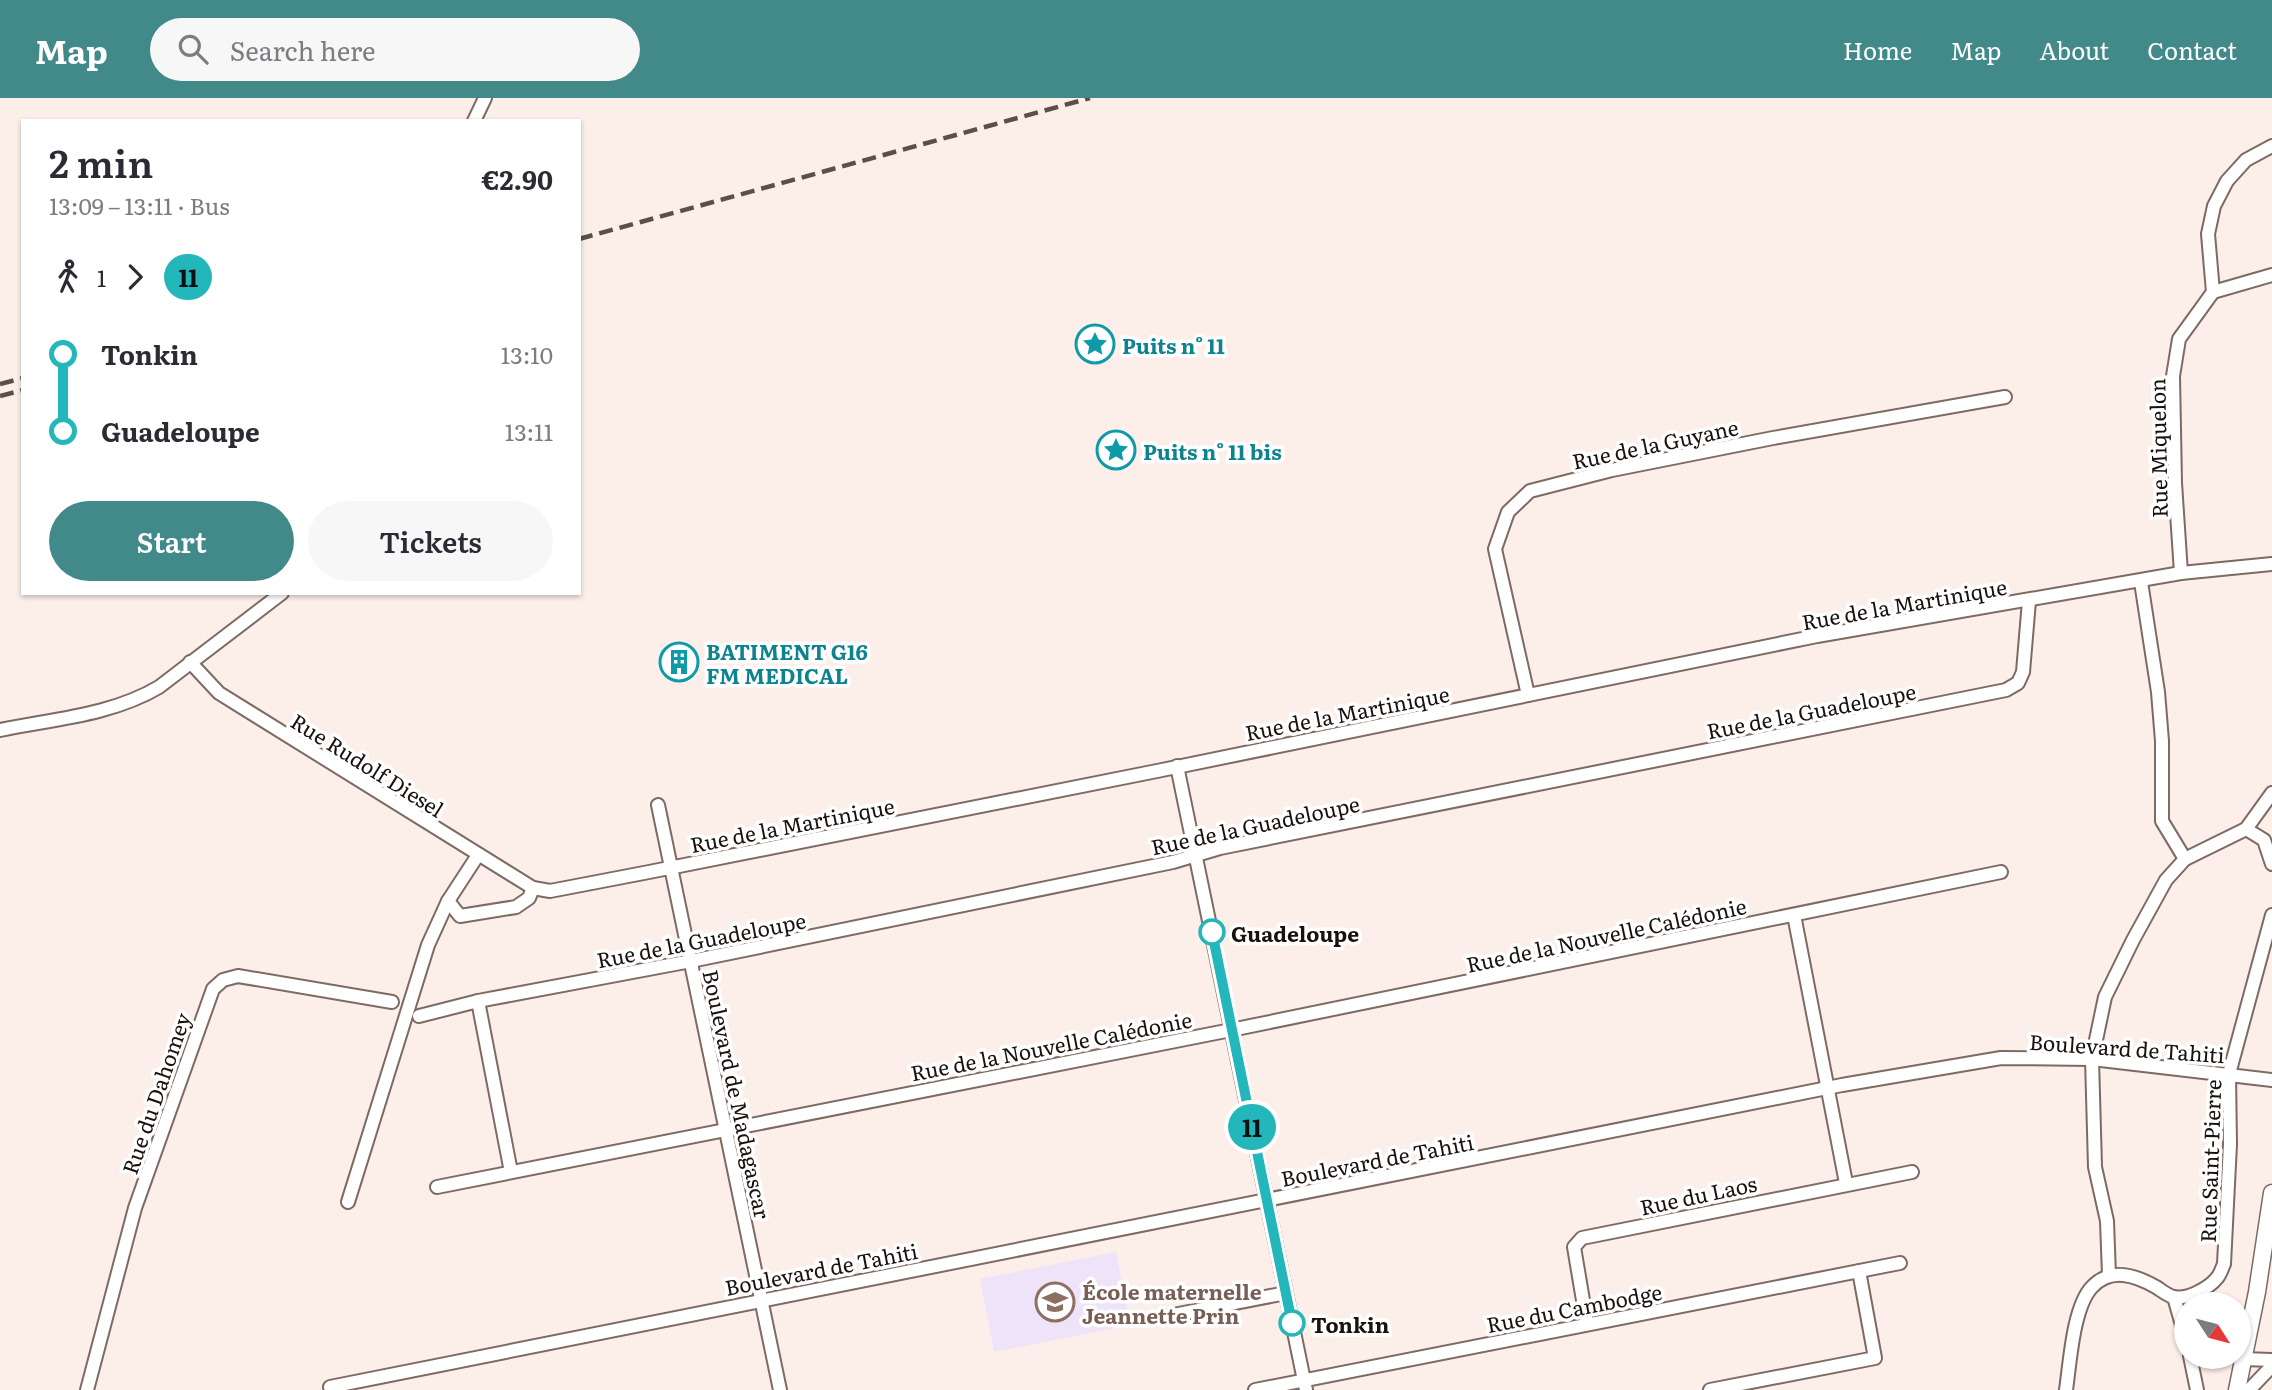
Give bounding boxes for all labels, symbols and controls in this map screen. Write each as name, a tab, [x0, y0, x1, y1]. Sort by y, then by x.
search box	[150, 18, 640, 81]
text: Map	[35, 25, 108, 74]
icon: search	[174, 30, 212, 68]
text: Search here	[230, 30, 376, 69]
text: Home	[1843, 32, 1912, 67]
text: Map	[1950, 32, 2001, 67]
text: About	[2039, 32, 2109, 67]
text: Contact	[2147, 32, 2237, 67]
text: 2 min	[49, 133, 153, 190]
text: €2.90	[481, 159, 553, 198]
text: 13:09 – 13:11 · Bus	[49, 188, 230, 222]
icon: walk	[49, 258, 87, 296]
icon: forward	[116, 258, 154, 296]
text: 11	[178, 259, 198, 294]
text: 1	[97, 260, 106, 294]
place icon: Puits n° 11	[1074, 323, 1116, 365]
place label: Puits n° 11	[1122, 329, 1225, 360]
text: Tonkin	[101, 334, 198, 373]
text: 13:10	[501, 337, 553, 371]
street label: Rue Miquelon	[2140, 378, 2174, 518]
street label: Rue de la Guyane	[1569, 410, 1741, 476]
text: Guadeloupe	[101, 411, 260, 450]
text: 13:11	[505, 414, 553, 448]
place icon: Puits n° 11 bis	[1095, 429, 1137, 471]
place label: Puits n° 11 bis	[1143, 435, 1282, 466]
button: Start	[49, 501, 294, 581]
button: Tickets	[308, 501, 553, 581]
street label: Rue de la Martinique	[1799, 570, 2009, 636]
place label: BATIMENT G16 FM MEDICAL	[706, 635, 868, 690]
building icon: BATIMENT G16 FM MEDICAL	[658, 641, 700, 683]
street label: Rue de la Guadeloupe	[1704, 674, 1918, 746]
street label: Rue de la Martinique	[1242, 677, 1452, 747]
street label: Rue Rudolf Diesel	[286, 704, 450, 824]
street label: Rue de la Guadeloupe	[1148, 787, 1362, 861]
street label: Rue de la Martinique	[687, 789, 897, 859]
street label: Rue de la Nouvelle Calédonie	[1463, 889, 1749, 979]
street label: Rue de la Guadeloupe	[594, 903, 808, 975]
place label: Guadeloupe	[1231, 917, 1359, 948]
marker: Guadeloupe	[1199, 919, 1225, 945]
street label: Boulevard de Madagascar	[696, 966, 780, 1222]
street label: Rue de la Nouvelle Calédonie	[908, 1002, 1194, 1087]
street label: Rue du Dahomey	[113, 1007, 197, 1178]
street label: Boulevard de Tahiti	[2028, 1025, 2226, 1069]
street label: Rue Saint-Pierre	[2191, 1079, 2227, 1243]
line badge: 11	[1220, 1104, 1284, 1150]
text: 11	[1242, 1109, 1262, 1144]
street label: Boulevard de Tahiti	[1278, 1125, 1476, 1193]
street label: Rue du Laos	[1637, 1166, 1759, 1222]
street label: Boulevard de Tahiti	[722, 1234, 920, 1302]
place label: École maternelle Jeannette Prin	[1082, 1275, 1262, 1330]
street label: Rue du Cambodge	[1484, 1275, 1664, 1339]
school or university icon: École maternelle Jeannette Prin	[1034, 1281, 1076, 1323]
north arrow	[2174, 1292, 2250, 1368]
map controls	[2174, 1292, 2251, 1369]
place label: Tonkin	[1311, 1308, 1390, 1339]
marker: Tonkin	[1279, 1310, 1305, 1336]

